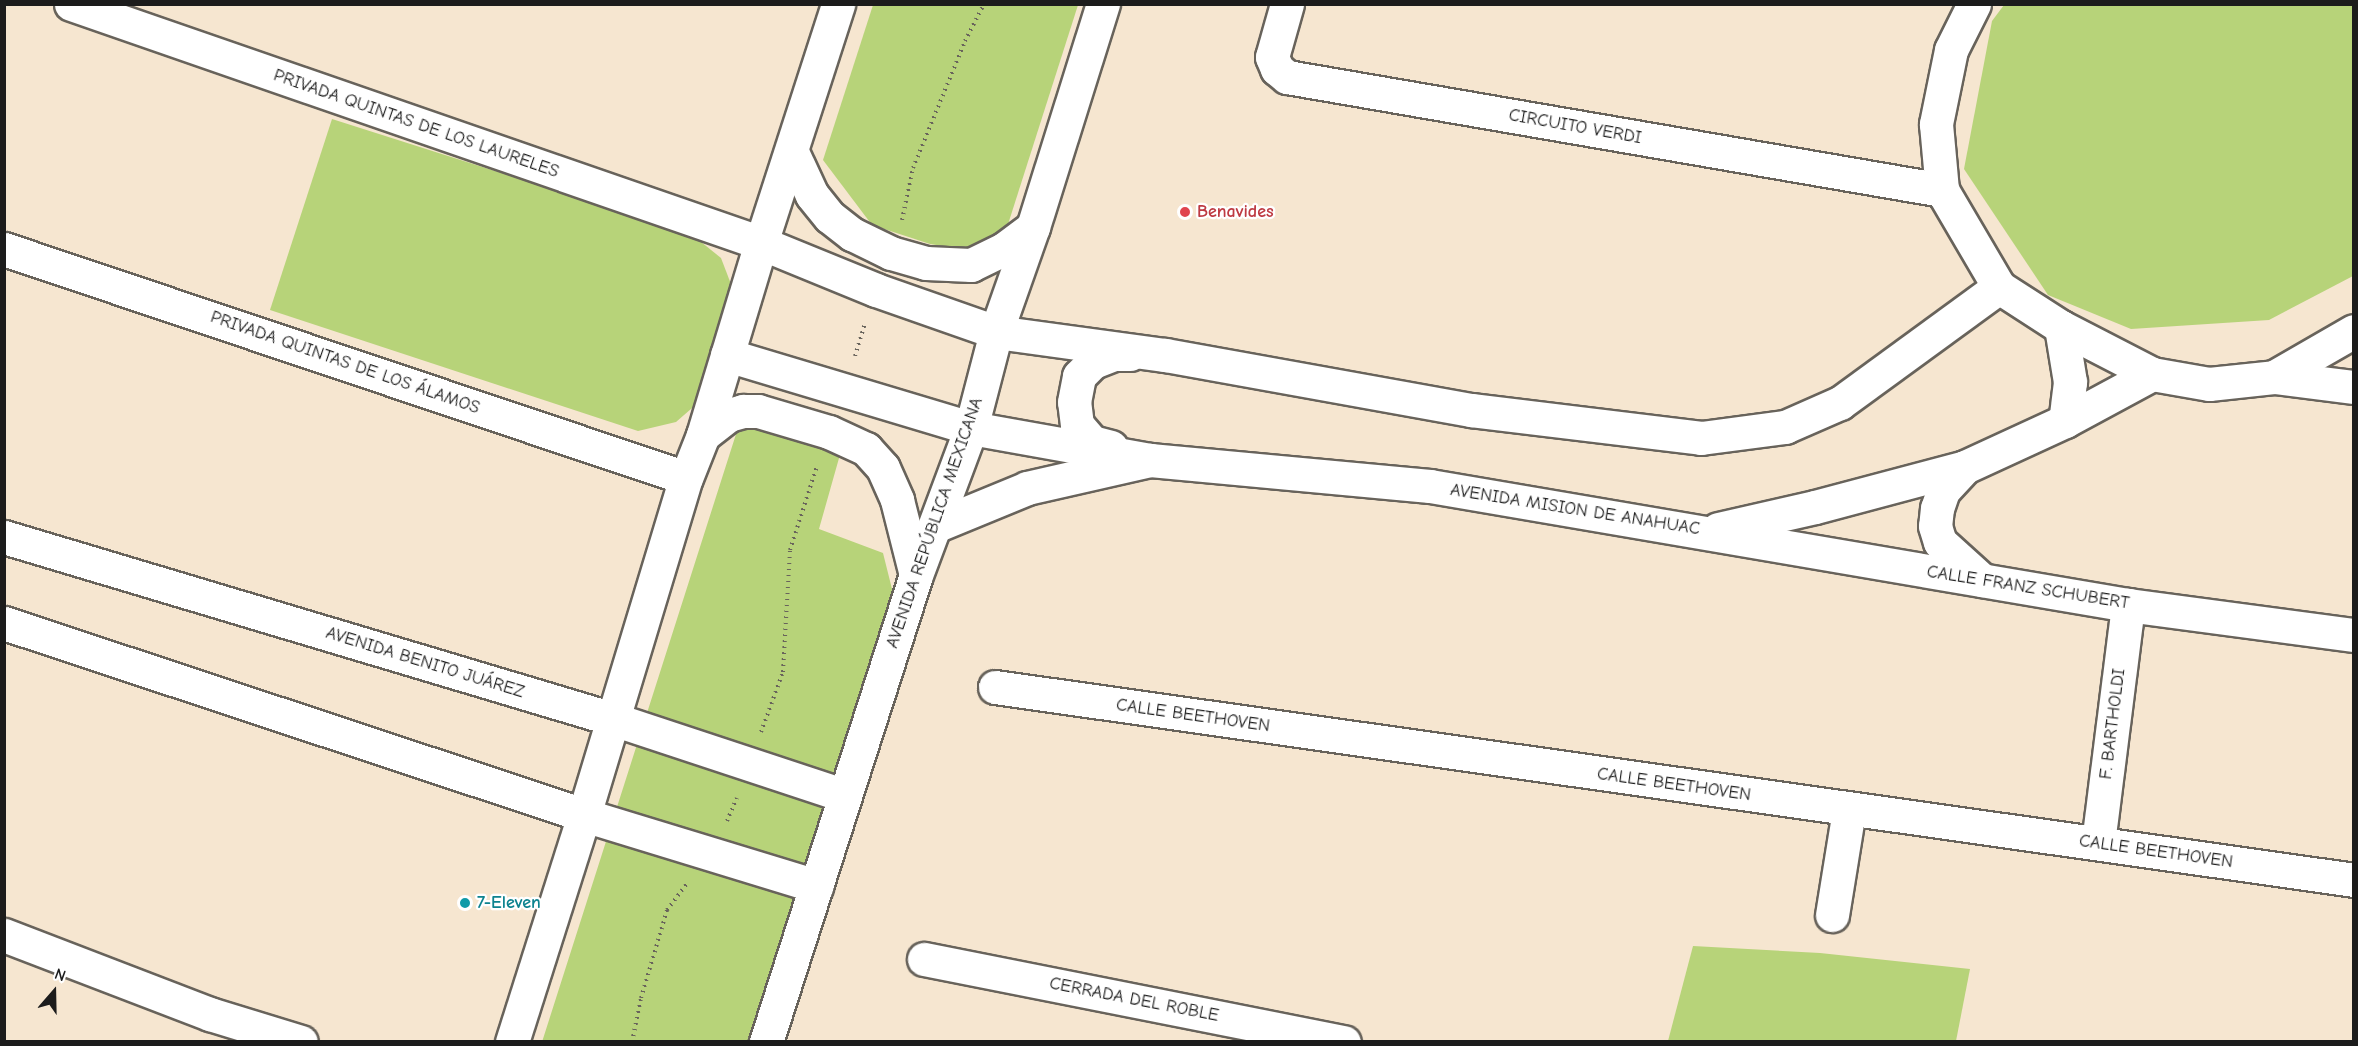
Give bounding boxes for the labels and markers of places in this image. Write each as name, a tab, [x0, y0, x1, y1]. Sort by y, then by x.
place label: Benavides	[1197, 201, 1274, 223]
marker: Benavides	[1178, 205, 1192, 219]
place label: 7-Eleven	[477, 892, 541, 914]
marker: 7-Eleven	[458, 896, 472, 910]

